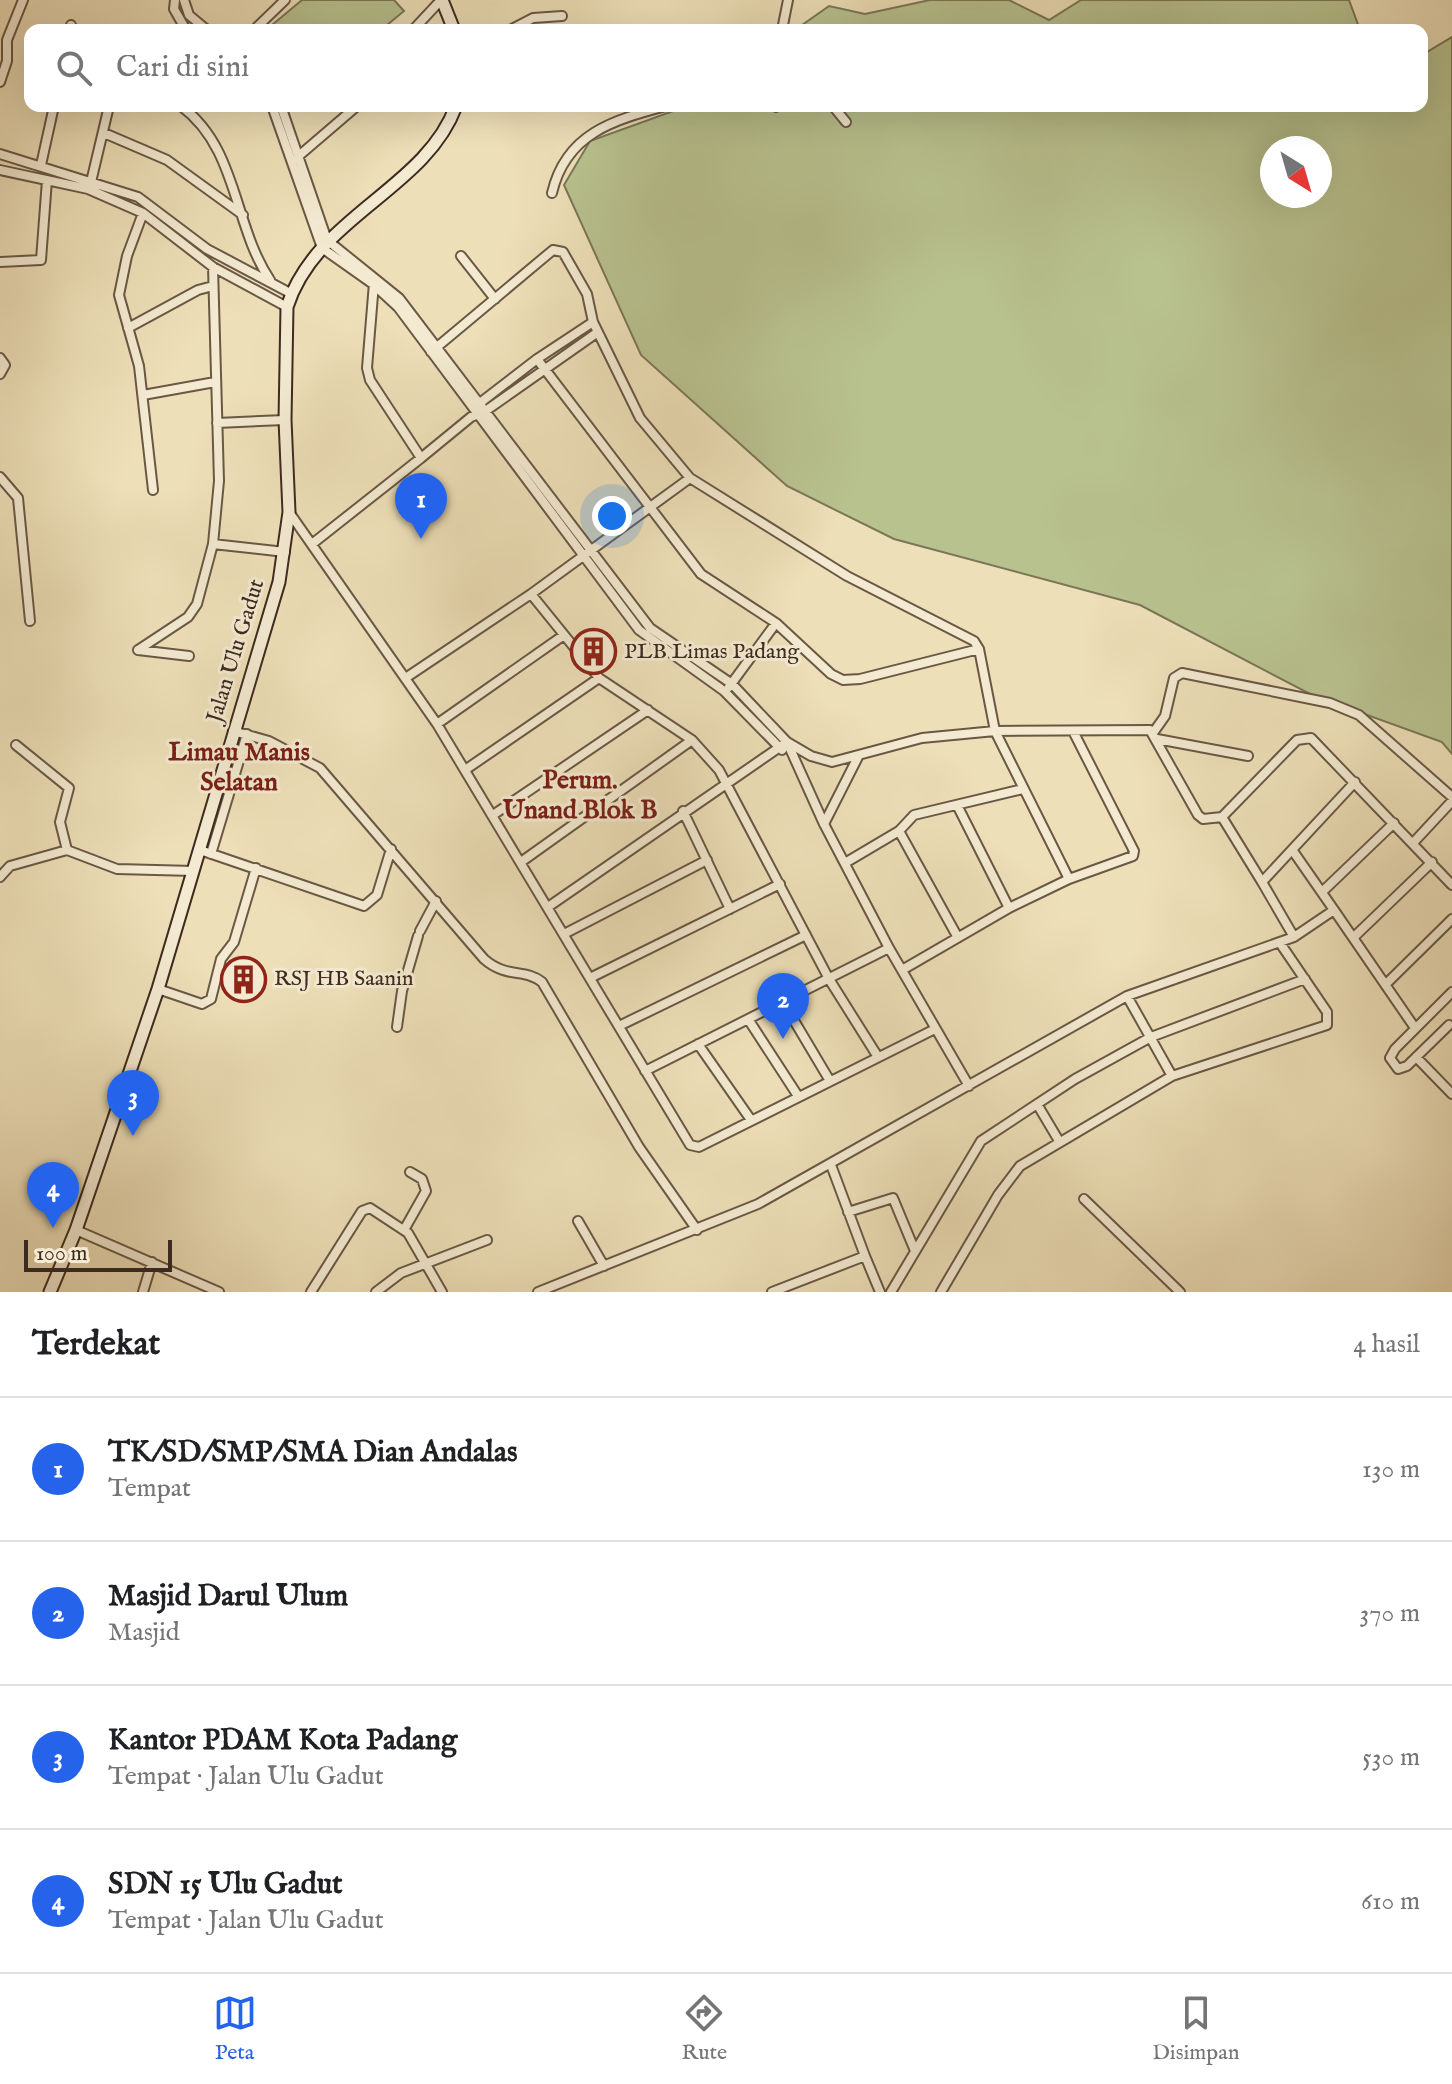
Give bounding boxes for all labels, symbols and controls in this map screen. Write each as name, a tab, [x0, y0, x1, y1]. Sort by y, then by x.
search box	[24, 24, 1428, 112]
icon: search	[52, 46, 96, 90]
text: Cari di sini	[116, 49, 249, 87]
north arrow	[1260, 136, 1332, 208]
pin: 1	[395, 473, 447, 539]
your location	[592, 496, 632, 536]
street label: Jalan Ulu Gadut	[200, 575, 271, 729]
building icon: PLB Limas Padang	[569, 628, 617, 676]
place label: PLB Limas Padang	[624, 638, 800, 666]
district label: Limau Manis Selatan	[168, 736, 310, 799]
district label: Perum. Unand Blok B	[502, 764, 657, 827]
building icon: RSJ HB Saanin	[219, 955, 267, 1003]
place label: RSJ HB Saanin	[274, 965, 414, 993]
pin: 2	[757, 973, 809, 1039]
pin: 3	[107, 1070, 159, 1136]
pin: 4	[27, 1162, 79, 1228]
scale bar	[24, 1236, 172, 1272]
text: 100 m	[36, 1240, 88, 1268]
text: Terdekat	[32, 1323, 160, 1366]
text: 4 hasil	[1353, 1328, 1420, 1361]
text: TK/SD/SMP/SMA Dian Andalas	[108, 1434, 518, 1472]
text: 1	[53, 1453, 63, 1486]
text: 130 m	[1362, 1453, 1420, 1486]
text: Tempat	[108, 1472, 191, 1505]
text: Masjid Darul Ulum	[108, 1578, 348, 1616]
text: 2	[52, 1597, 64, 1630]
text: 370 m	[1360, 1597, 1420, 1630]
text: Masjid	[108, 1616, 180, 1649]
text: Kantor PDAM Kota Padang	[108, 1722, 457, 1760]
text: 3	[53, 1741, 63, 1774]
text: 530 m	[1362, 1741, 1420, 1774]
text: Tempat · Jalan Ulu Gadut	[108, 1760, 384, 1793]
text: SDN 15 Ulu Gadut	[108, 1866, 343, 1904]
text: 4	[52, 1885, 64, 1918]
text: 610 m	[1361, 1885, 1420, 1918]
text: Tempat · Jalan Ulu Gadut	[108, 1904, 384, 1937]
tab: Peta	[213, 1991, 257, 2067]
tab: Rute	[682, 1991, 727, 2067]
tab: Disimpan	[1152, 1991, 1240, 2067]

